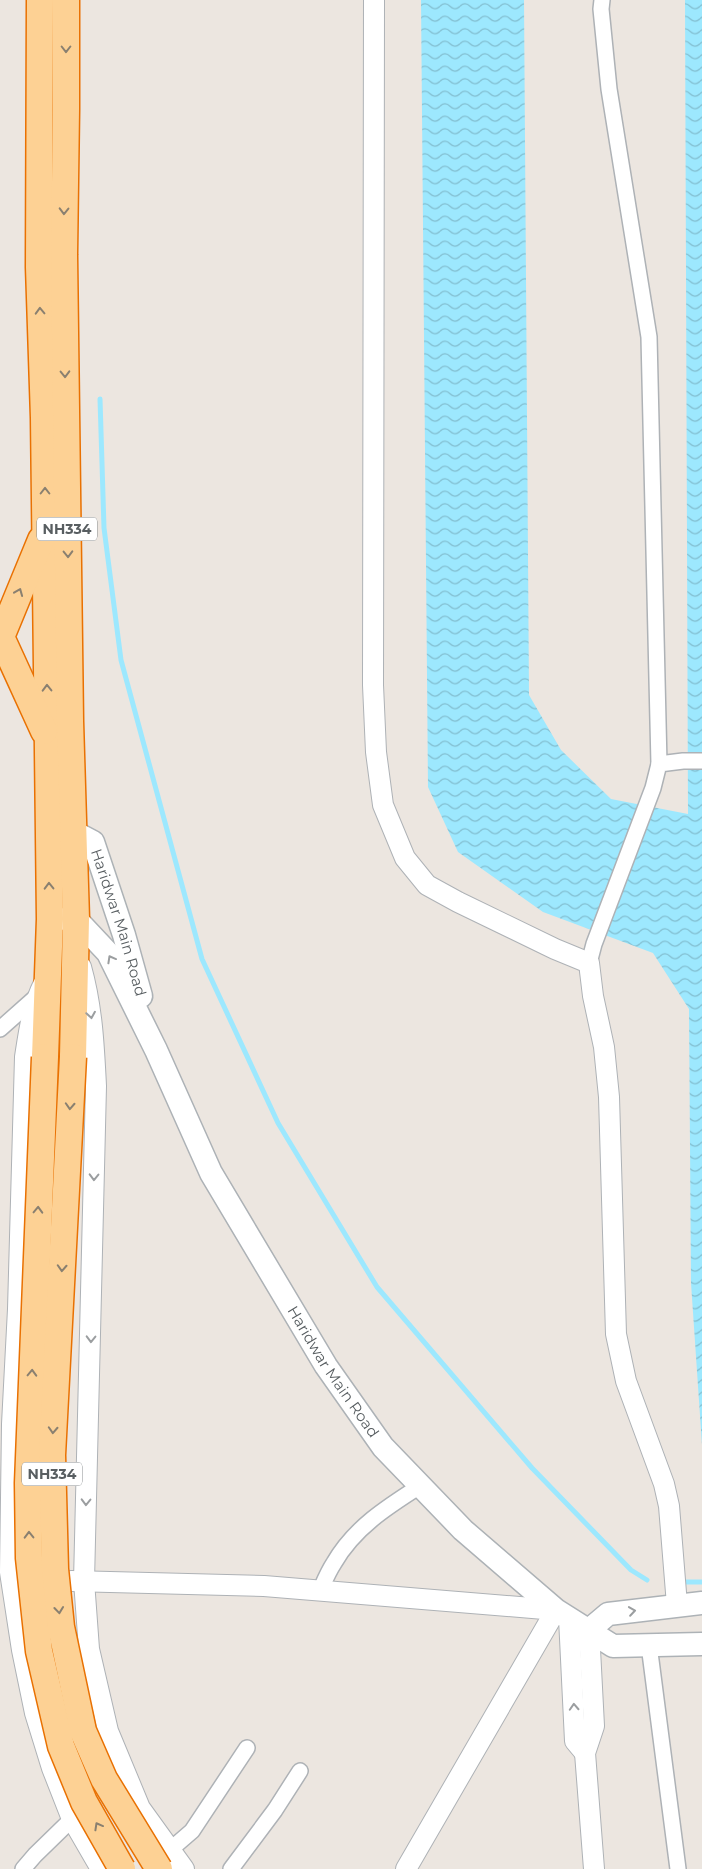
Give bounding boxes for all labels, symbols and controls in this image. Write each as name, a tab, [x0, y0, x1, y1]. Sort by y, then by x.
one-way arrow	[61, 45, 71, 53]
one-way arrow	[59, 207, 70, 215]
one-way arrow	[35, 307, 46, 315]
one-way arrow	[60, 370, 70, 378]
one-way arrow	[40, 487, 50, 494]
road number: NH334	[37, 518, 97, 540]
one-way arrow	[63, 550, 73, 558]
one-way arrow	[13, 588, 24, 597]
one-way arrow	[42, 684, 52, 692]
street label: Haridwar Main Road	[87, 846, 151, 998]
one-way arrow	[44, 882, 55, 890]
one-way arrow	[107, 956, 117, 965]
one-way arrow	[86, 1010, 96, 1019]
one-way arrow	[65, 1102, 76, 1110]
one-way arrow	[88, 1173, 99, 1181]
one-way arrow	[33, 1206, 43, 1214]
one-way arrow	[56, 1264, 67, 1272]
street label: Haridwar Main Road	[283, 1302, 383, 1441]
one-way arrow	[85, 1336, 96, 1344]
one-way arrow	[27, 1368, 37, 1376]
one-way arrow	[48, 1427, 59, 1435]
road number: NH334	[22, 1462, 82, 1486]
one-way arrow	[81, 1498, 91, 1506]
one-way arrow	[24, 1531, 34, 1538]
one-way arrow	[53, 1606, 64, 1614]
one-way arrow	[628, 1606, 636, 1617]
one-way arrow	[568, 1703, 579, 1711]
one-way arrow	[94, 1823, 104, 1832]

